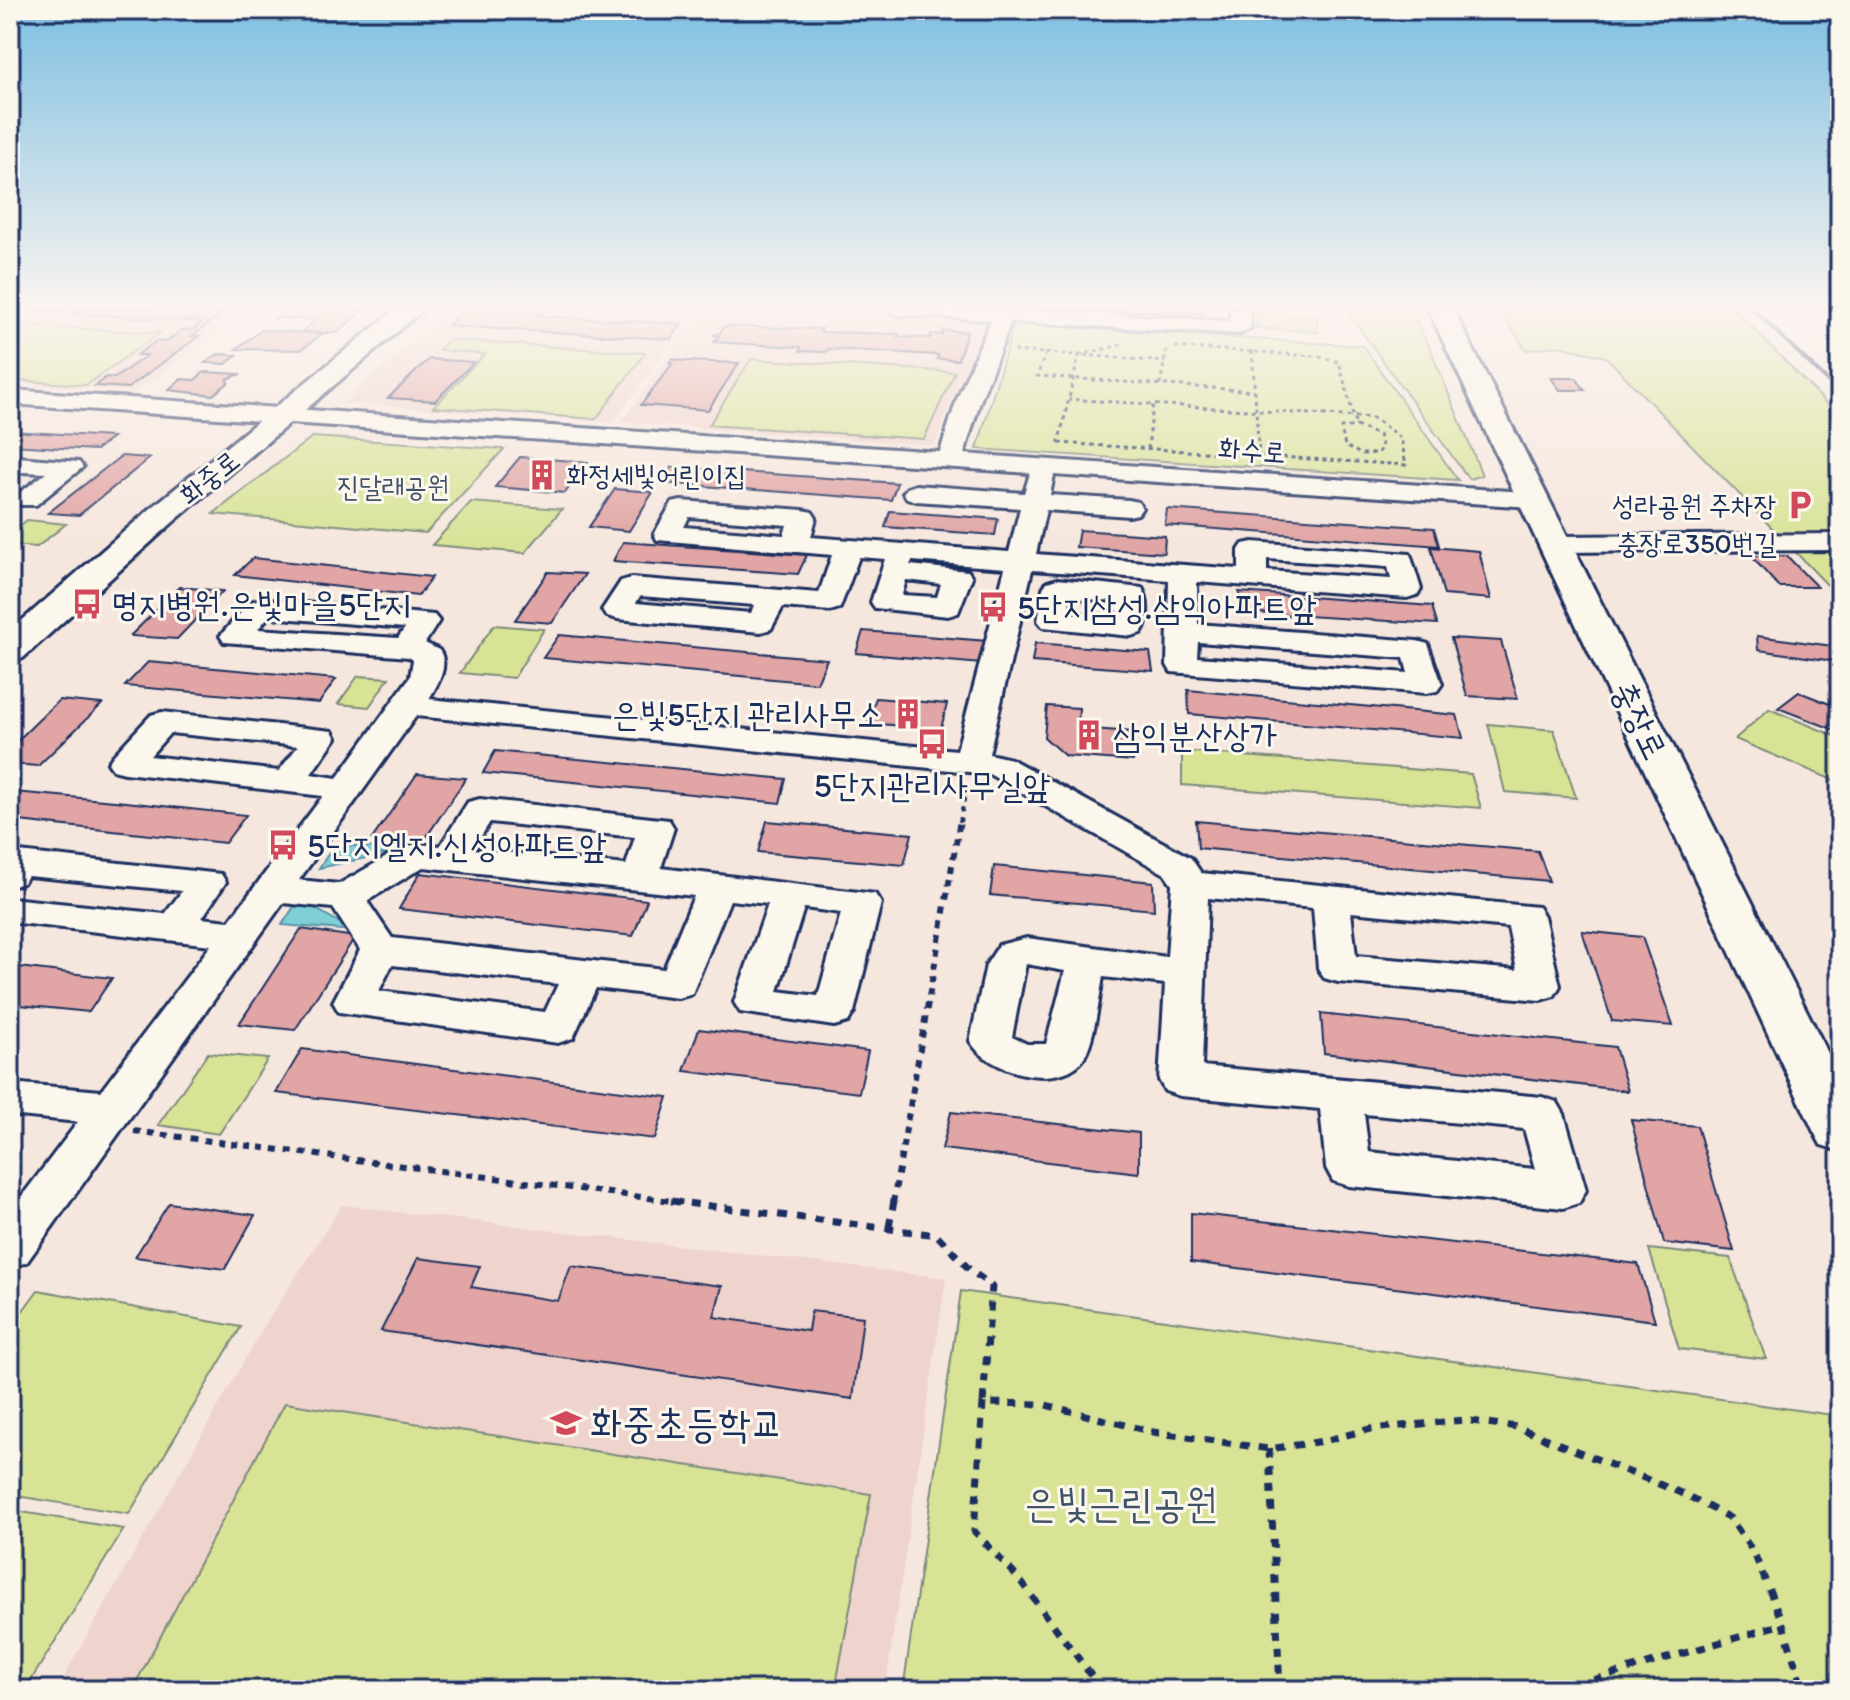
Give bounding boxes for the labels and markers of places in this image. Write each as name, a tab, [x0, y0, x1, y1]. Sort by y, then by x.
building icon: 화정세빛어린이집	[525, 458, 559, 492]
place label: 화정세빛어린이집	[566, 458, 746, 492]
place label: 성라공원 주차장	[1612, 488, 1776, 522]
parking icon: 성라공원 주차장	[1783, 488, 1817, 522]
place label: 명지병원.은빛마을5단지	[111, 584, 411, 625]
bus stop icon: 명지병원.은빛마을5단지	[70, 587, 104, 621]
place label: 5단지삼성.삼익아파트앞	[1017, 587, 1317, 628]
bus stop icon: 5단지삼성.삼익아파트앞	[976, 590, 1010, 624]
place label: 은빛5단지 관리사무소	[612, 694, 884, 735]
building icon: 은빛5단지 관리사무소	[891, 697, 925, 731]
place label: 삼익분산상가	[1113, 715, 1277, 756]
building icon: 삼익분산상가	[1072, 718, 1106, 752]
bus stop icon: 5단지관리사무실앞	[915, 727, 949, 761]
place label: 5단지관리사무실앞	[814, 765, 1050, 806]
place label: 5단지엘지.신성아파트앞	[307, 825, 607, 866]
bus stop icon: 5단지엘지.신성아파트앞	[266, 828, 300, 862]
place label: 화중초등학교	[590, 1399, 783, 1447]
school or university icon: 화중초등학교	[549, 1406, 583, 1440]

